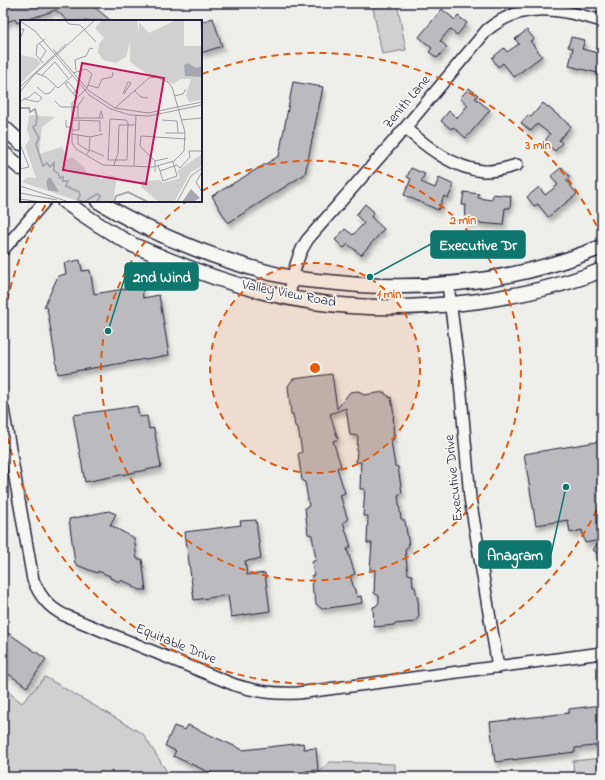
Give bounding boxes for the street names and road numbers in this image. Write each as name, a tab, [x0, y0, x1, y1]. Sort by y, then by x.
street label: Zenith Lane	[378, 70, 436, 133]
street label: Valley View Road	[239, 274, 338, 314]
street label: Executive Drive	[439, 433, 469, 522]
street label: Equitable Drive	[132, 618, 220, 670]

